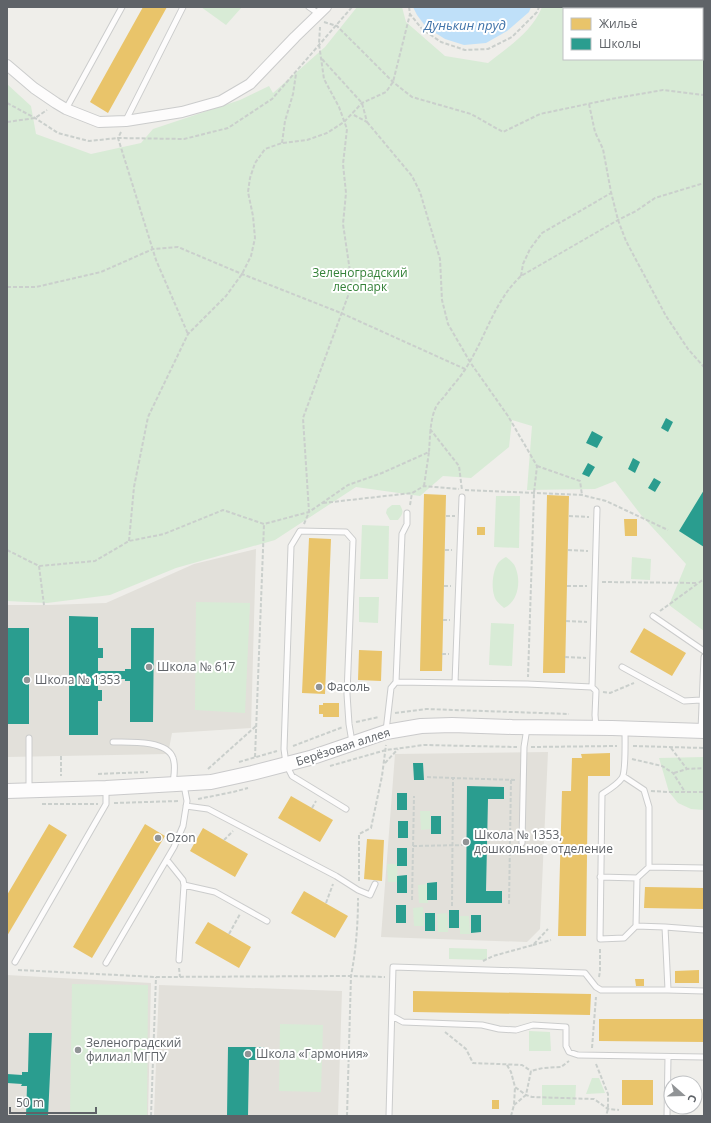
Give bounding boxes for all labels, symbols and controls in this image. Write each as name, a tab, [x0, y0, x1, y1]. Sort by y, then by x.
legend	[563, 8, 703, 60]
text: Жильё	[599, 15, 638, 32]
water label: Дунькин пруд	[422, 16, 506, 34]
text: Школы	[599, 35, 641, 52]
park label: Зеленоградский лесопарк	[312, 264, 408, 295]
place label: Школа № 617	[157, 658, 236, 675]
marker: Школа № 617	[144, 662, 154, 672]
place label: Школа № 1353	[35, 671, 120, 688]
marker: Школа № 1353	[22, 675, 32, 685]
place label: Фасоль	[327, 678, 370, 695]
marker: Фасоль	[314, 682, 324, 692]
street label: Берёзовая аллея	[293, 723, 392, 770]
place label: Школа № 1353, дошкольное отделение	[474, 826, 613, 857]
place label: Ozon	[166, 829, 196, 846]
marker: Ozon	[153, 833, 163, 843]
marker: Школа № 1353, дошкольное отделение	[461, 837, 471, 847]
place label: Зеленоградский филиал МГПУ	[86, 1034, 181, 1065]
marker: Зеленоградский филиал МГПУ	[73, 1045, 83, 1055]
place label: Школа «Гармония»	[256, 1045, 369, 1062]
marker: Школа «Гармония»	[243, 1049, 253, 1059]
north arrow	[663, 1075, 703, 1115]
scale bar	[10, 1089, 96, 1115]
text: С	[685, 1093, 701, 1104]
text: 50 m	[16, 1094, 44, 1111]

